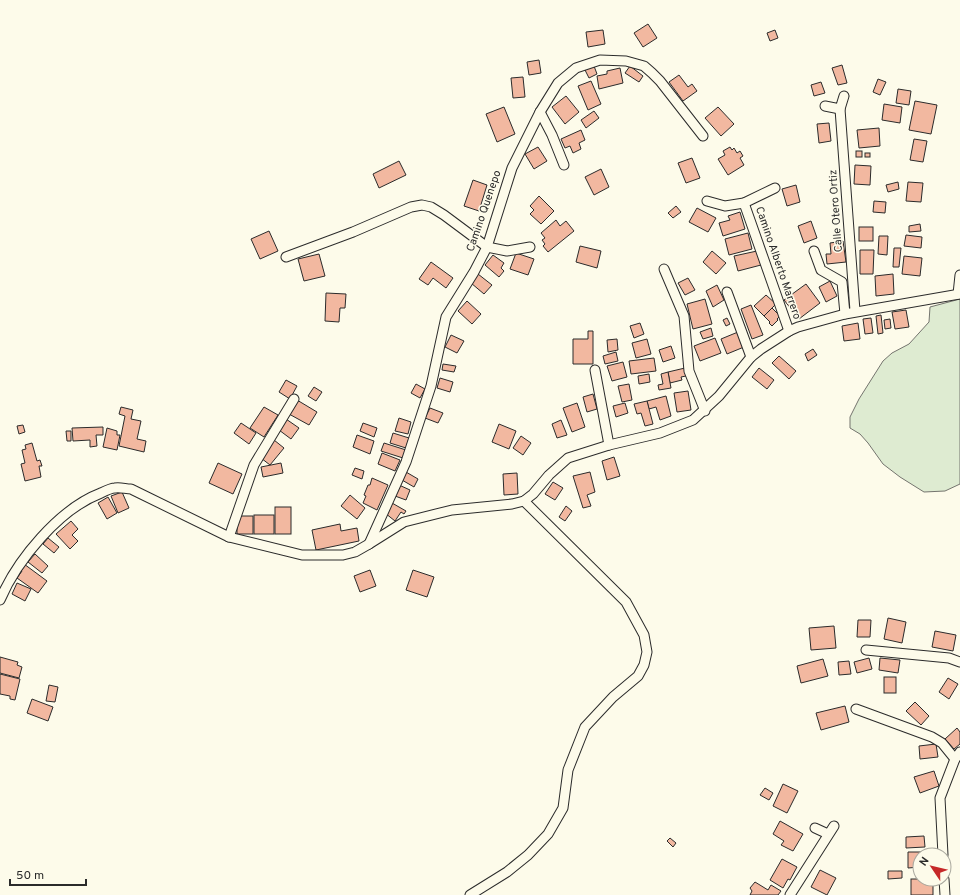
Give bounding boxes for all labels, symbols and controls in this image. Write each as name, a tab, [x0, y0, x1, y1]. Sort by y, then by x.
street label: Camino Quenepo	[463, 168, 505, 254]
street label: Calle Otero Ortiz	[826, 169, 846, 253]
street label: Camino Alberto Marrero	[752, 205, 804, 321]
north arrow	[912, 847, 952, 887]
text: N	[917, 855, 933, 869]
scale bar	[10, 861, 86, 887]
text: 50 m	[16, 868, 44, 884]

